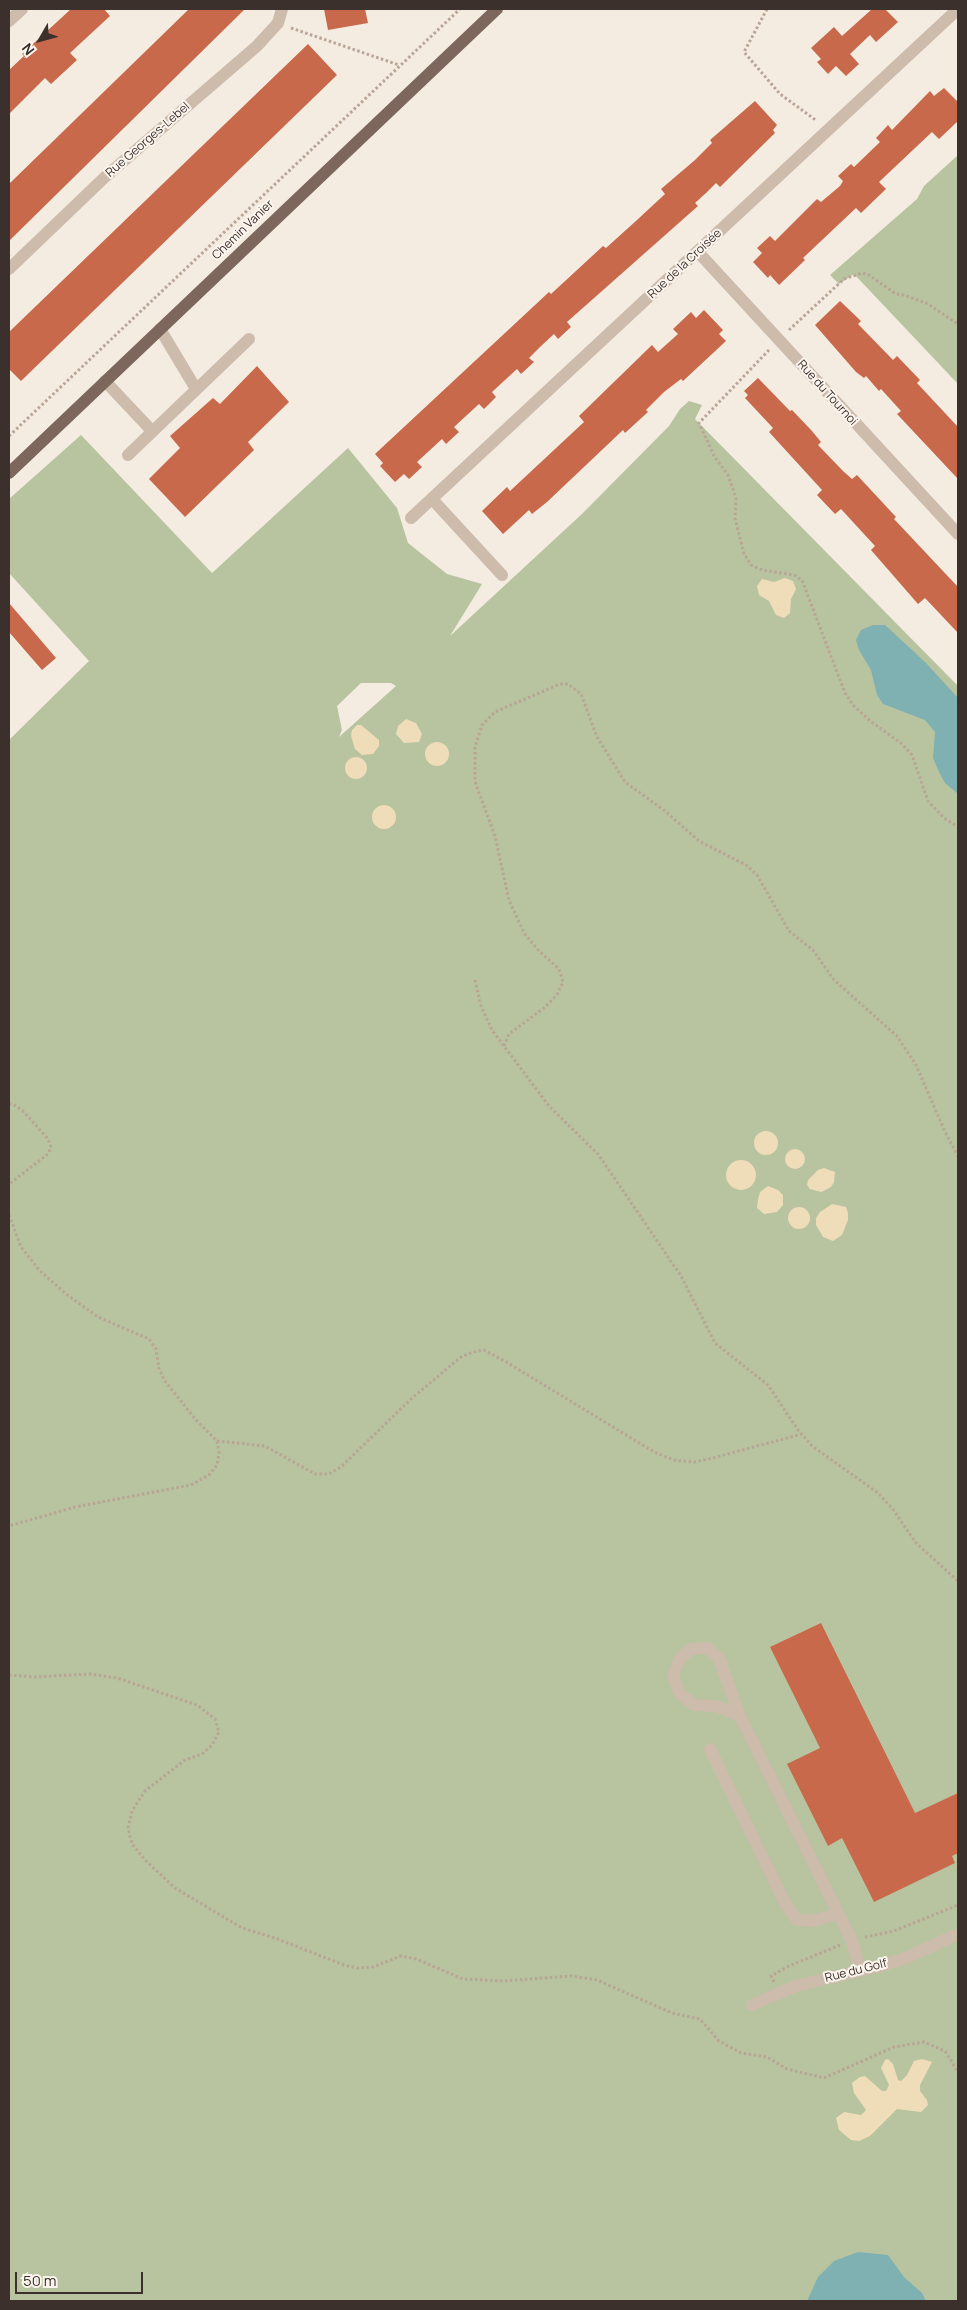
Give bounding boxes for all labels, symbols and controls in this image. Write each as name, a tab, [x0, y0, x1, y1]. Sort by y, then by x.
north arrow	[15, 15, 65, 65]
text: N	[17, 40, 38, 59]
street label: Rue Georges-Lebel	[103, 100, 193, 180]
street label: Chemin Vanier	[209, 197, 277, 263]
street label: Rue de la Croisée	[645, 226, 725, 302]
street label: Rue du Tournoi	[794, 358, 860, 428]
street label: Rue du Golf	[824, 1956, 888, 1986]
scale bar	[18, 2262, 145, 2294]
text: 50 m	[23, 2270, 57, 2291]

